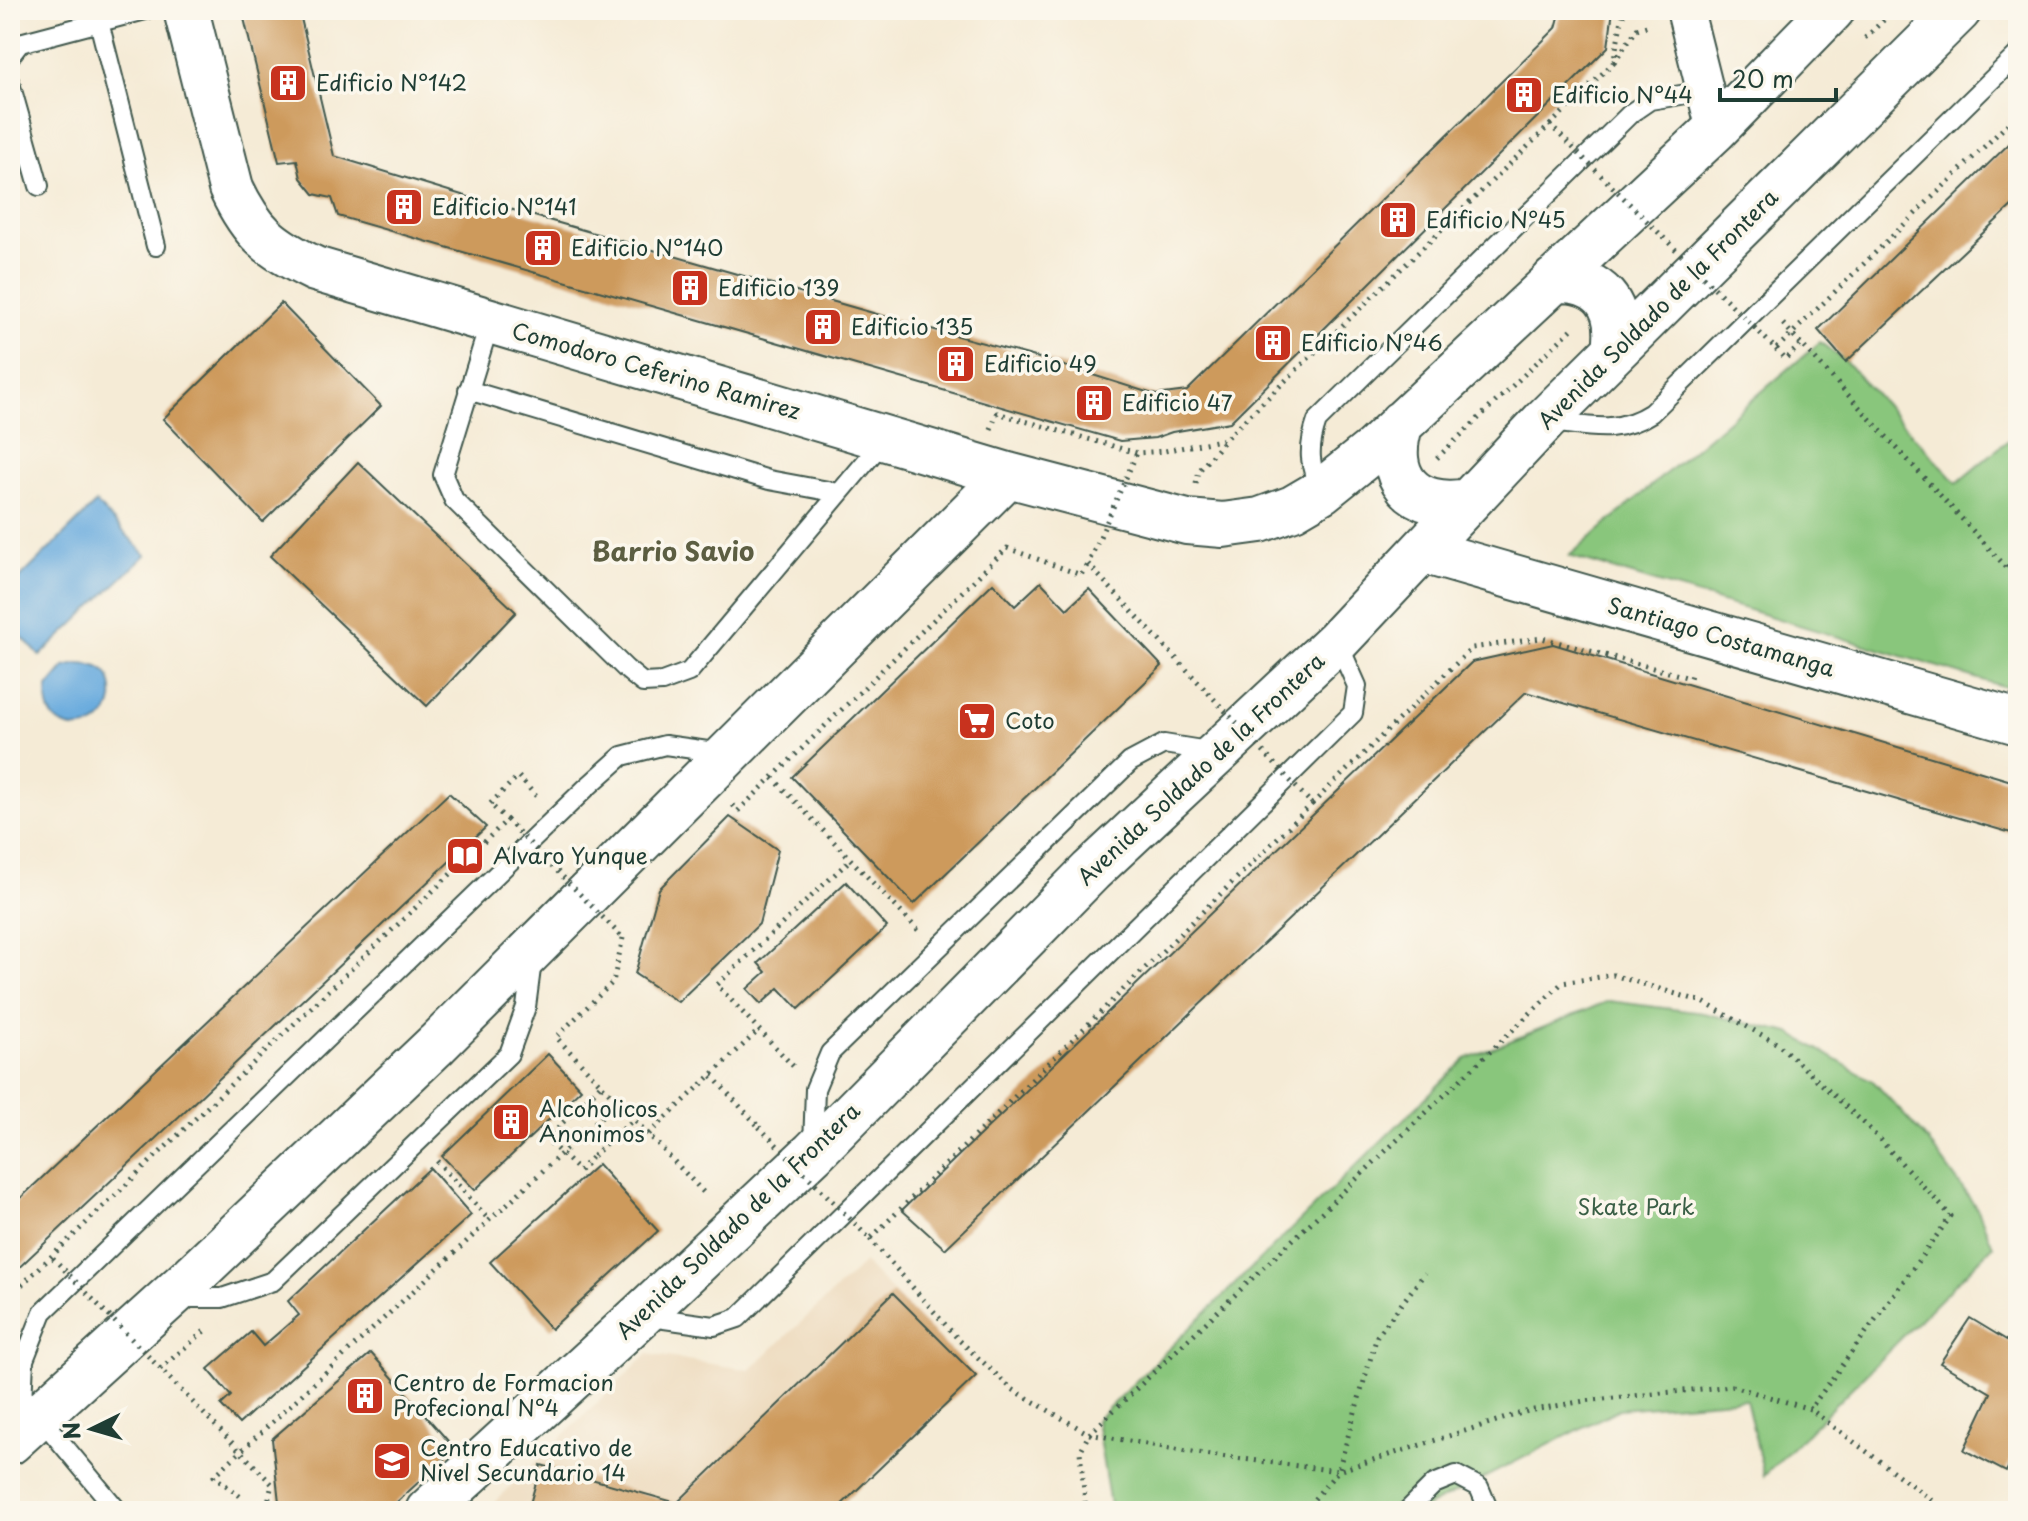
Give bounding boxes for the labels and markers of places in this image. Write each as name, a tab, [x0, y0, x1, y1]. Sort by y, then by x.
building icon: Edificio N°142	[267, 62, 309, 104]
place label: Edificio N°142	[316, 65, 467, 98]
building icon: Edificio N°44	[1503, 74, 1545, 116]
place label: Edificio N°44	[1552, 77, 1693, 110]
building icon: Edificio N°141	[383, 186, 425, 228]
place label: Edificio N°141	[432, 189, 577, 222]
building icon: Edificio N°45	[1377, 199, 1419, 241]
place label: Edificio N°45	[1426, 202, 1566, 235]
building icon: Edificio N°140	[522, 227, 564, 269]
place label: Edificio N°140	[571, 230, 723, 263]
building icon: Edificio 139	[669, 267, 711, 309]
place label: Edificio 139	[718, 270, 839, 303]
building icon: Edificio 135	[802, 306, 844, 348]
place label: Edificio 135	[851, 309, 974, 342]
building icon: Edificio N°46	[1252, 322, 1294, 364]
place label: Edificio N°46	[1301, 325, 1443, 358]
building icon: Edificio 49	[935, 343, 977, 385]
place label: Edificio 49	[984, 346, 1097, 379]
building icon: Edificio 47	[1073, 382, 1115, 424]
place label: Edificio 47	[1122, 385, 1233, 418]
supermarket icon: Coto	[956, 700, 998, 742]
place label: Coto	[1005, 703, 1055, 736]
library icon: Alvaro Yunque	[444, 835, 486, 877]
place label: Alvaro Yunque	[493, 838, 648, 871]
place label: Alcoholicos Anonimos	[539, 1091, 658, 1149]
building icon: Alcoholicos Anonimos	[490, 1101, 532, 1143]
place label: Centro de Formacion Profecional N°4	[393, 1365, 614, 1423]
building icon: Centro de Formacion Profecional N°4	[344, 1375, 386, 1417]
place label: Centro Educativo de Nivel Secundario 14	[420, 1430, 633, 1488]
school or university icon: Centro Educativo de Nivel Secundario 14	[371, 1440, 413, 1482]

